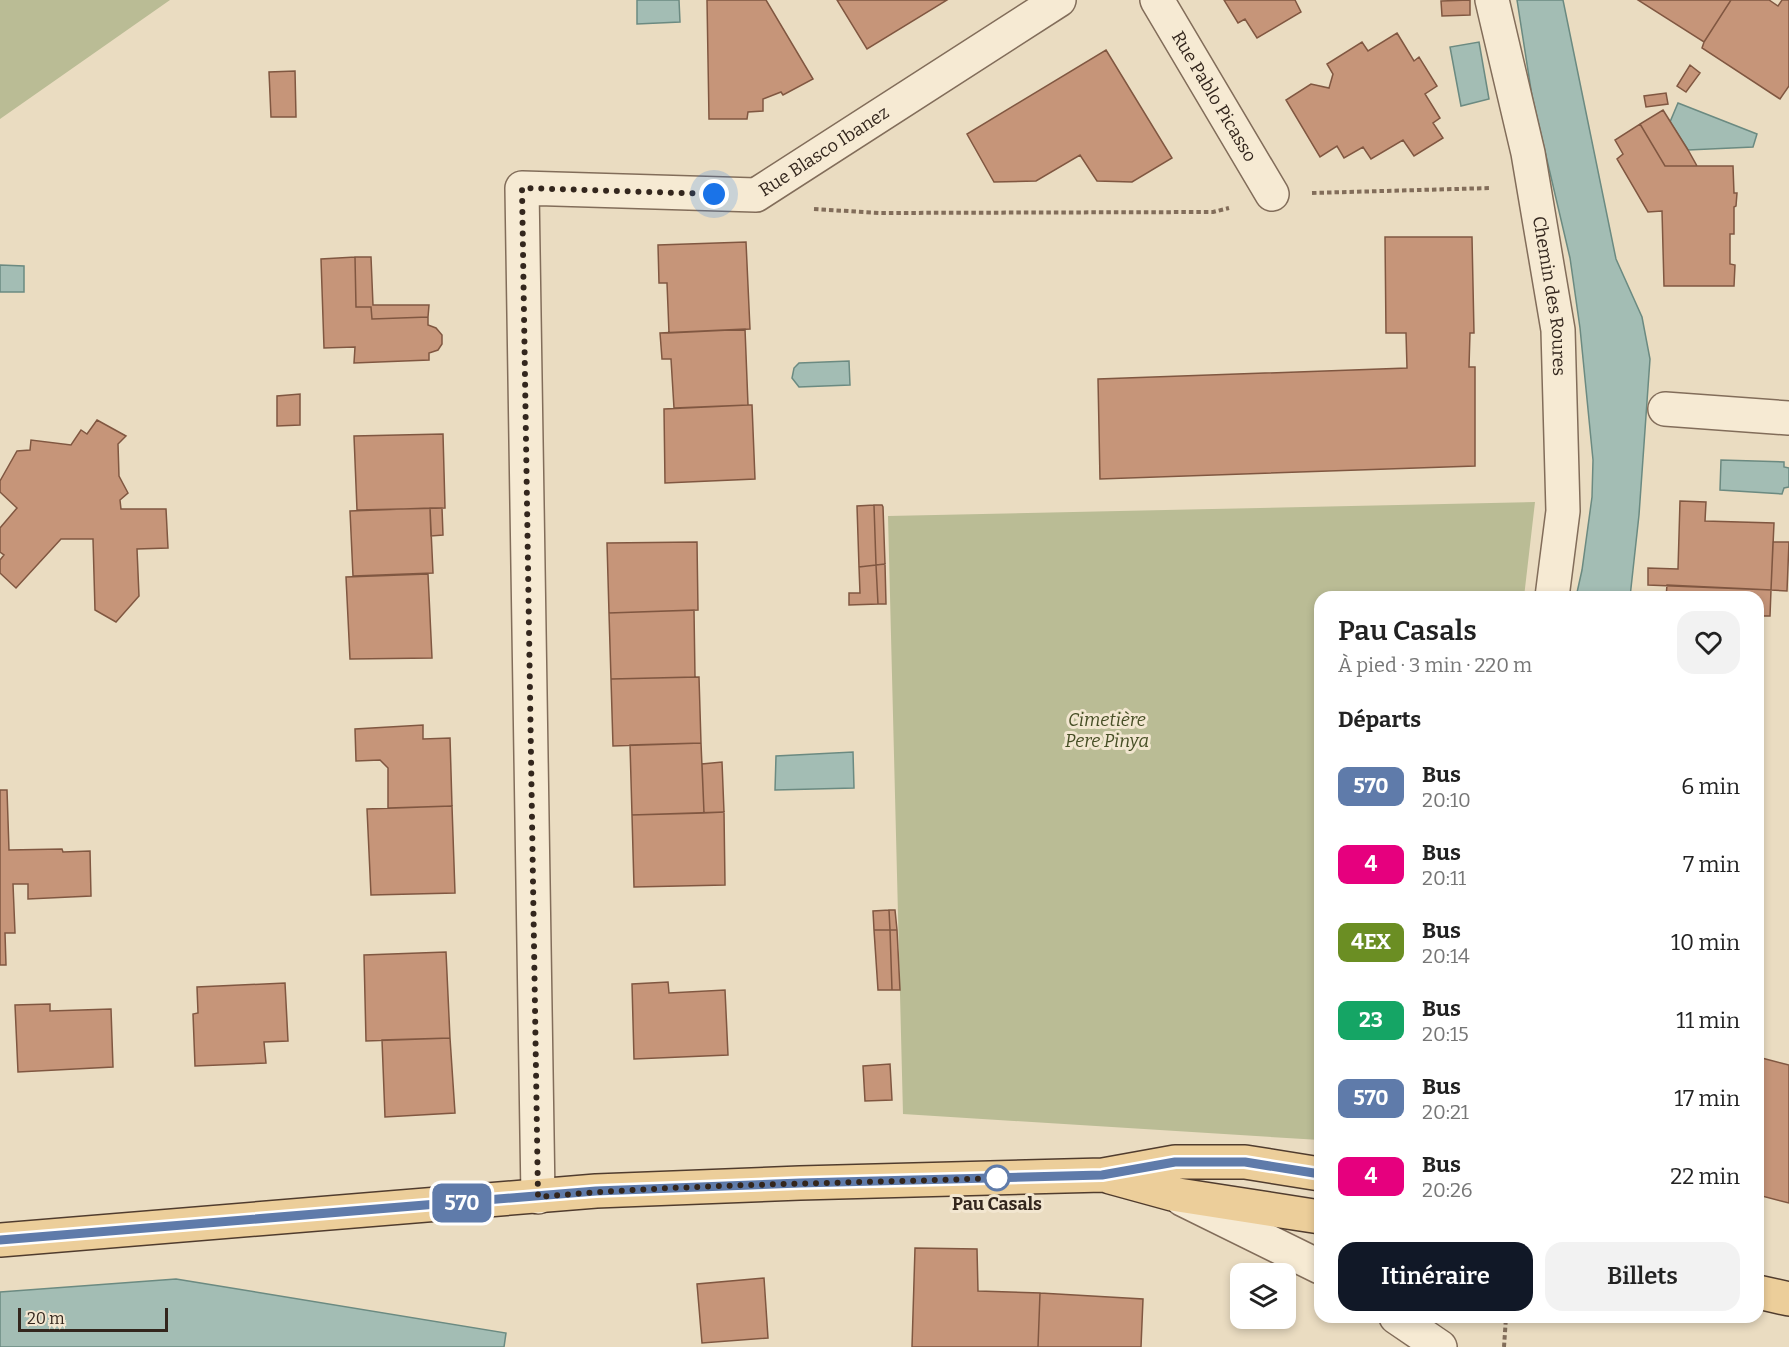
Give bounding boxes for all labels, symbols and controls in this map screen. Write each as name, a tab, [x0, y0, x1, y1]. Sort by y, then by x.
street label: Rue Pablo Picasso	[1167, 27, 1261, 166]
street label: Rue Blasco Ibanez	[755, 101, 893, 201]
your location	[699, 179, 729, 209]
street label: Chemin des Roures	[1528, 214, 1570, 376]
button: heart	[1677, 611, 1740, 674]
text: Pau Casals	[1338, 614, 1477, 647]
text: À pied · 3 min · 220 m	[1338, 653, 1532, 677]
text: Départs	[1338, 706, 1421, 733]
park label: Cimetière Pere Pinya	[1065, 709, 1149, 752]
text: Bus	[1422, 761, 1461, 788]
text: 570	[1353, 773, 1389, 799]
text: 6 min	[1681, 773, 1740, 800]
text: 20:10	[1422, 788, 1471, 812]
text: Bus	[1422, 839, 1461, 866]
text: 4	[1365, 851, 1377, 877]
text: 7 min	[1683, 851, 1740, 878]
text: 20:11	[1422, 866, 1466, 890]
text: Bus	[1422, 917, 1461, 944]
text: 4EX	[1351, 929, 1391, 955]
text: 10 min	[1671, 929, 1740, 956]
text: 20:14	[1422, 944, 1470, 968]
text: Bus	[1422, 995, 1461, 1022]
text: 23	[1359, 1007, 1383, 1033]
text: 11 min	[1676, 1007, 1740, 1034]
text: 20:15	[1422, 1022, 1469, 1046]
text: Bus	[1422, 1073, 1461, 1100]
text: 570	[1353, 1085, 1389, 1111]
text: 17 min	[1674, 1085, 1740, 1112]
text: 20:21	[1422, 1100, 1469, 1124]
text: Bus	[1422, 1151, 1461, 1178]
text: 4	[1365, 1163, 1377, 1189]
text: 22 min	[1670, 1163, 1740, 1190]
marker: Pau Casals	[984, 1165, 1010, 1191]
text: 20:26	[1422, 1178, 1473, 1202]
line badge: 570	[428, 1184, 496, 1222]
text: 570	[444, 1190, 480, 1216]
place label: Pau Casals	[952, 1193, 1042, 1215]
button: Itinéraire	[1338, 1242, 1533, 1311]
button: Billets	[1545, 1242, 1740, 1311]
map controls	[1230, 1263, 1296, 1329]
button: layers	[1230, 1263, 1296, 1329]
scale bar	[18, 1305, 168, 1332]
text: 20 m	[27, 1309, 64, 1328]

